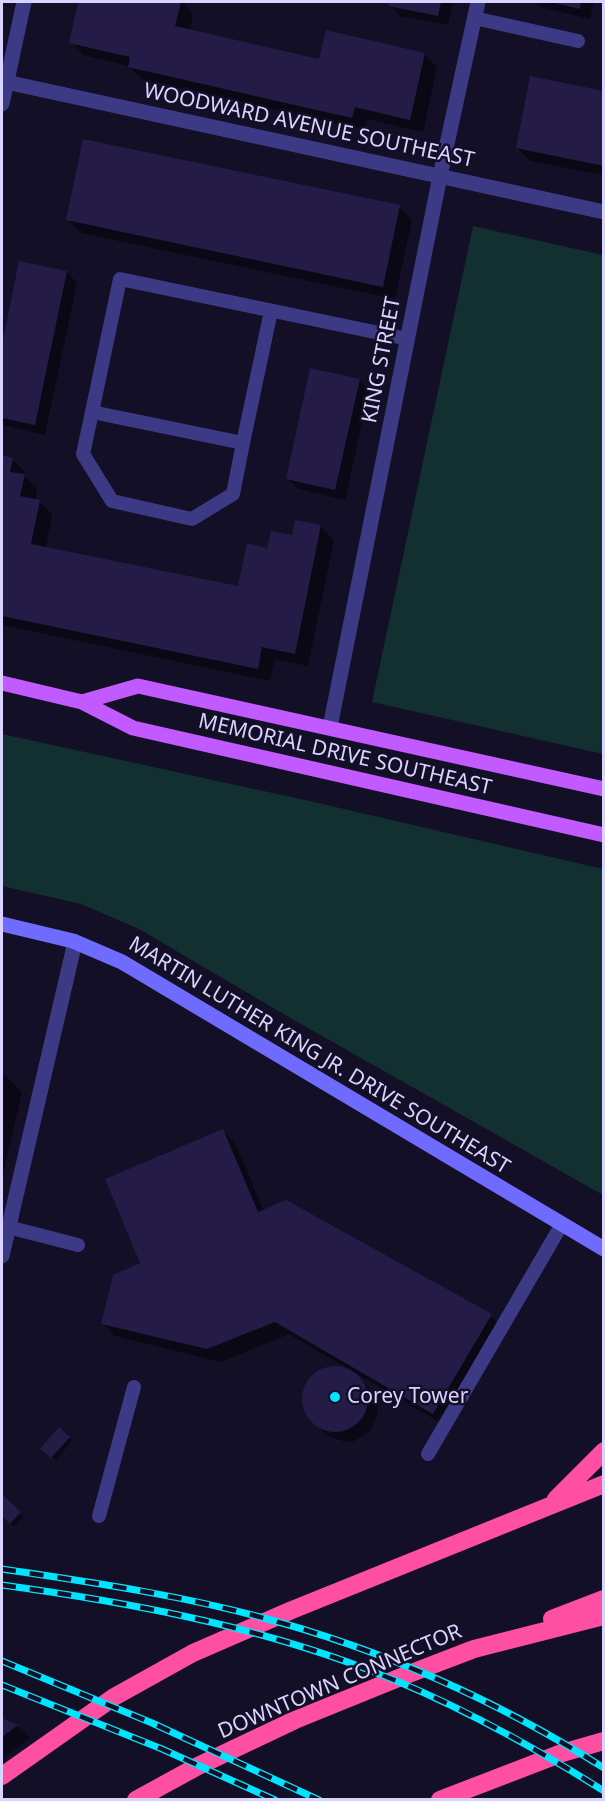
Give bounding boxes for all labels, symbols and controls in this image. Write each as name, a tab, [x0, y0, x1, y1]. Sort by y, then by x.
street label: WOODWARD AVENUE SOUTHEAST	[141, 79, 477, 173]
street label: KING STREET	[357, 295, 407, 425]
street label: MEMORIAL DRIVE SOUTHEAST	[196, 709, 494, 801]
street label: MARTIN LUTHER KING JR. DRIVE SOUTHEAST	[124, 932, 514, 1180]
place label: Corey Tower	[347, 1384, 468, 1410]
marker: Corey Tower	[328, 1390, 342, 1404]
street label: DOWNTOWN CONNECTOR	[214, 1619, 466, 1745]

